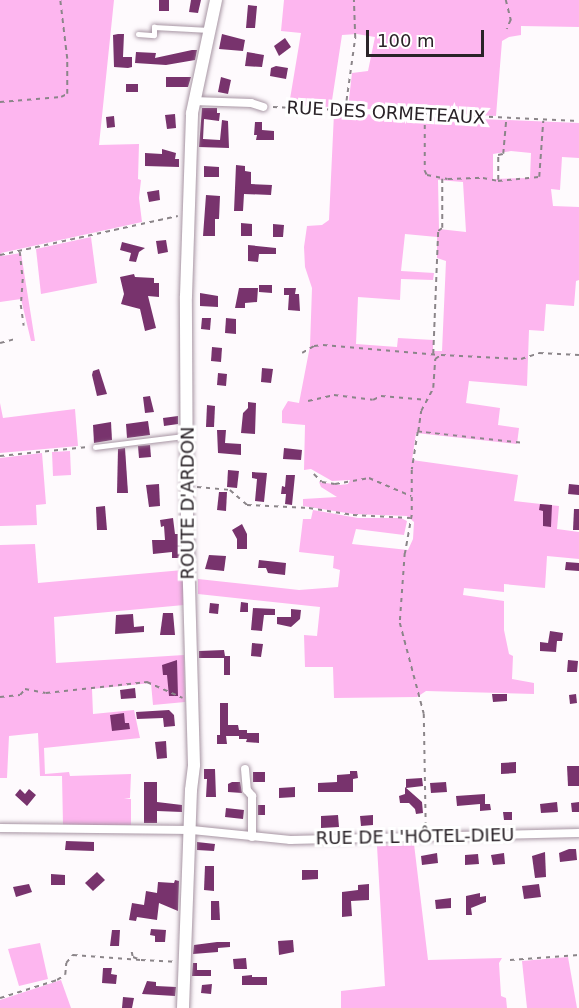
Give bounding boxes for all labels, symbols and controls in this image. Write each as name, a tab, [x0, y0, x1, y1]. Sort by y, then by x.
scale bar	[369, 18, 488, 56]
text: 100 m	[377, 30, 435, 51]
street label: RUE DES ORMETEAUX	[286, 97, 486, 129]
street label: ROUTE D'ARDON	[177, 426, 199, 580]
street label: RUE DE L'HÔTEL-DIEU	[315, 824, 515, 850]

